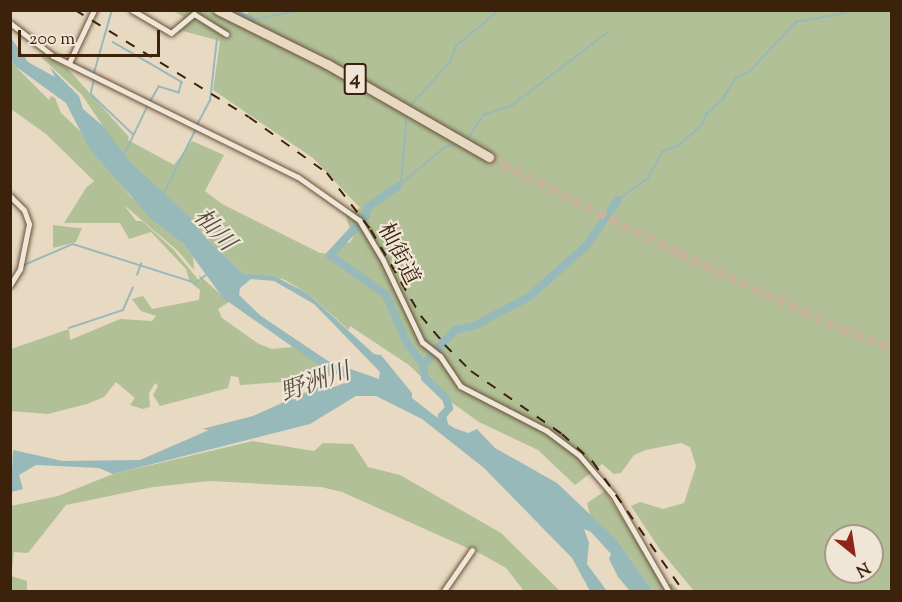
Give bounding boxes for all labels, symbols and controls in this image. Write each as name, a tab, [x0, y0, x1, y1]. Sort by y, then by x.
scale bar	[21, 18, 164, 56]
text: 200 m	[29, 27, 75, 53]
road number: 4	[343, 61, 367, 97]
water label: 杣川	[186, 204, 240, 258]
street label: 杣街道	[370, 220, 424, 290]
water label: 野洲川	[277, 359, 355, 409]
north arrow	[824, 524, 884, 584]
text: N	[851, 555, 874, 581]

